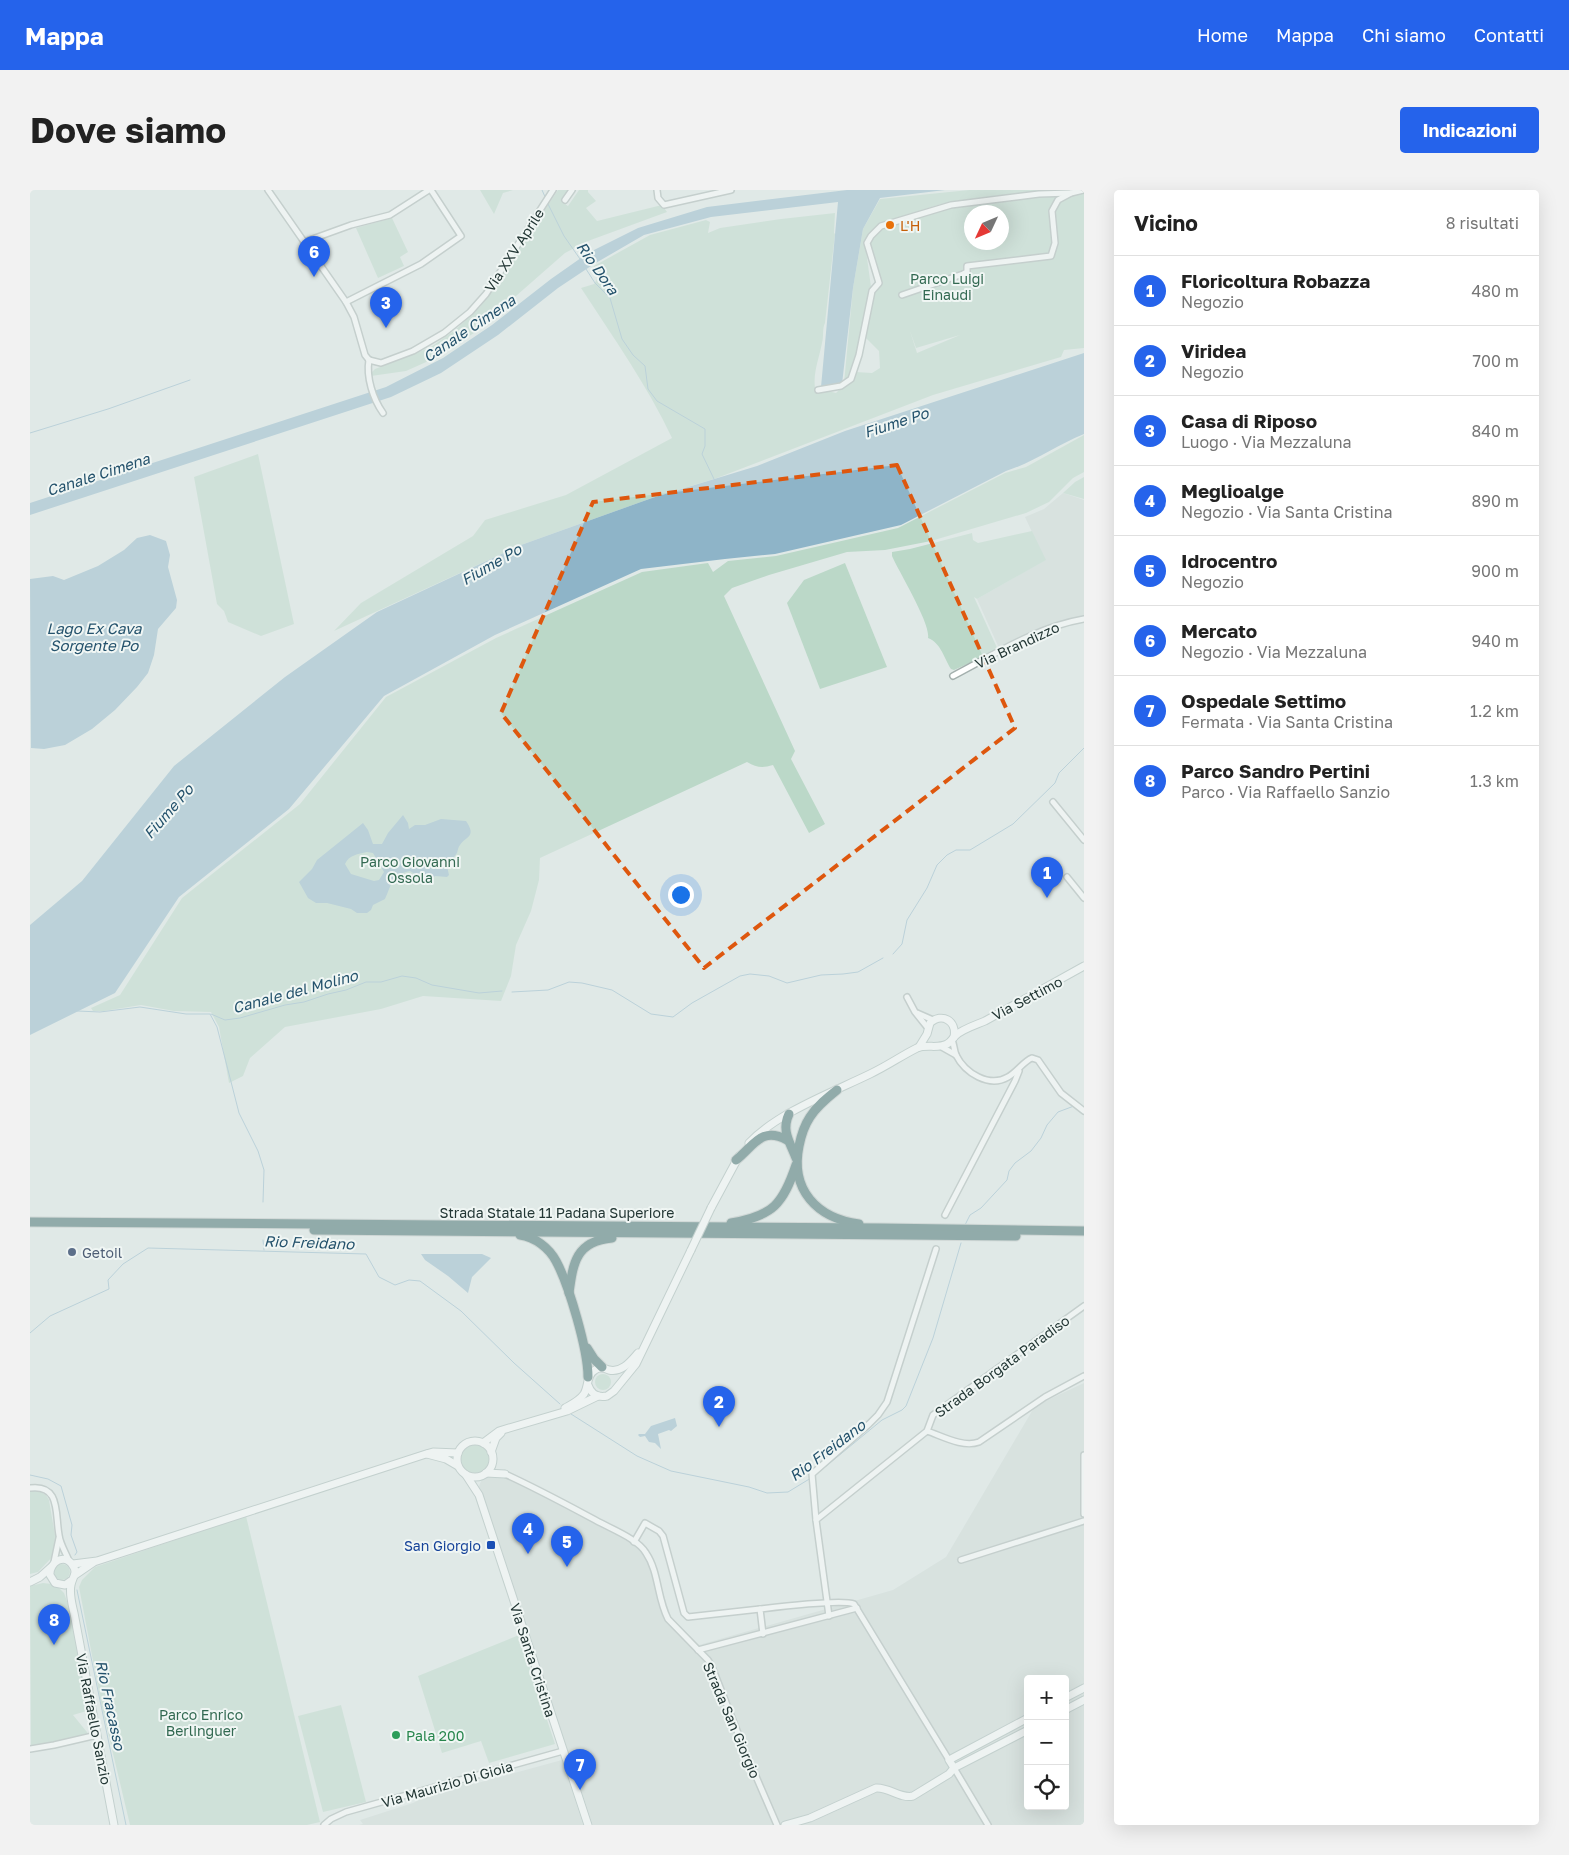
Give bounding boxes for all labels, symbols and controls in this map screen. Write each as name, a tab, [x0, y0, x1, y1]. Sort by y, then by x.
text: Mappa	[25, 21, 104, 50]
text: Home	[1197, 24, 1248, 46]
text: Mappa	[1276, 24, 1334, 46]
text: Chi siamo	[1362, 24, 1446, 46]
text: Contatti	[1474, 24, 1544, 46]
button: Indicazioni	[1400, 107, 1539, 153]
text: Dove siamo	[30, 109, 226, 151]
street label: Via XXV Aprile	[481, 205, 547, 295]
north arrow	[964, 205, 1009, 250]
text: Vicino	[1134, 210, 1198, 236]
text: 8 risultati	[1446, 213, 1519, 233]
place label: L'H	[900, 217, 920, 234]
marker: L'H	[884, 219, 896, 231]
pin: 6	[298, 236, 330, 277]
water label: Rio Dora	[573, 238, 623, 298]
text: Floricoltura Robazza	[1181, 269, 1370, 292]
park label: Parco Luigi Einaudi	[910, 270, 984, 303]
text: 1	[1146, 281, 1154, 301]
text: 480 m	[1471, 281, 1519, 301]
pin: 3	[370, 287, 402, 328]
water label: Canale Cimena	[419, 290, 519, 365]
text: Negozio	[1181, 292, 1244, 312]
text: Viridea	[1181, 339, 1246, 362]
text: 2	[1145, 351, 1155, 371]
text: 700 m	[1473, 351, 1519, 371]
text: Negozio	[1181, 362, 1244, 382]
water label: Fiume Po	[862, 403, 931, 441]
text: Casa di Riposo	[1181, 409, 1317, 432]
text: 3	[1145, 421, 1155, 441]
text: 840 m	[1471, 421, 1519, 441]
text: Luogo · Via Mezzaluna	[1181, 432, 1352, 452]
water label: Canale Cimena	[44, 449, 152, 499]
text: Meglioalge	[1181, 479, 1284, 502]
text: 4	[1145, 491, 1155, 511]
text: 890 m	[1471, 491, 1519, 511]
text: Negozio · Via Santa Cristina	[1181, 502, 1393, 522]
water label: Fiume Po	[458, 539, 525, 588]
text: Idrocentro	[1181, 549, 1277, 572]
text: 5	[1145, 561, 1155, 581]
text: 900 m	[1471, 561, 1519, 581]
text: Negozio	[1181, 572, 1244, 592]
street label: Via Brandizzo	[972, 618, 1062, 672]
water label: Lago Ex Cava Sorgente Po	[46, 619, 142, 655]
text: Mercato	[1181, 619, 1257, 642]
text: 6	[1145, 631, 1155, 651]
text: 940 m	[1471, 631, 1519, 651]
text: Negozio · Via Mezzaluna	[1181, 642, 1367, 662]
text: Ospedale Settimo	[1181, 689, 1346, 712]
text: 7	[1146, 701, 1154, 721]
text: 1.2 km	[1470, 701, 1519, 721]
text: Fermata · Via Santa Cristina	[1181, 712, 1393, 732]
text: Parco Sandro Pertini	[1181, 759, 1370, 782]
text: 8	[1145, 771, 1155, 791]
text: 1.3 km	[1470, 771, 1519, 791]
water label: Fiume Po	[139, 779, 197, 842]
text: Parco · Via Raffaello Sanzio	[1181, 782, 1390, 802]
park label: Parco Giovanni Ossola	[360, 853, 460, 886]
pin: 1	[1031, 857, 1063, 898]
your location	[668, 882, 694, 908]
water label: Canale del Molino	[230, 965, 361, 1016]
street label: Via Settimo	[989, 972, 1065, 1024]
street label: Strada Statale 11 Padana Superiore	[440, 1204, 674, 1221]
water label: Rio Freidano	[264, 1231, 355, 1253]
place label: Getoil	[82, 1244, 122, 1261]
marker: Getoil	[66, 1246, 78, 1258]
street label: Strada Borgata Paradiso	[931, 1311, 1073, 1421]
pin: 2	[703, 1386, 735, 1427]
water label: Rio Freidano	[786, 1415, 869, 1484]
pin: 4	[512, 1513, 544, 1554]
pin: 5	[551, 1526, 583, 1567]
place label: San Giorgio	[404, 1537, 481, 1554]
marker: San Giorgio	[485, 1539, 497, 1551]
street label: Via Santa Cristina	[507, 1601, 559, 1719]
pin: 8	[38, 1604, 70, 1645]
street label: Via Raffaello Sanzio	[73, 1652, 115, 1786]
water label: Rio Fracasso	[93, 1658, 130, 1753]
street label: Strada San Giorgio	[700, 1659, 764, 1781]
map controls	[1024, 1675, 1069, 1810]
button: +	[1024, 1675, 1069, 1720]
park label: Parco Enrico Berlinguer	[159, 1706, 243, 1739]
button: −	[1024, 1720, 1069, 1765]
place label: Pala 200	[406, 1727, 464, 1744]
marker: Pala 200	[390, 1729, 402, 1741]
pin: 7	[564, 1749, 596, 1790]
street label: Via Maurizio Di Gioia	[379, 1757, 515, 1811]
button: locate	[1024, 1765, 1069, 1810]

